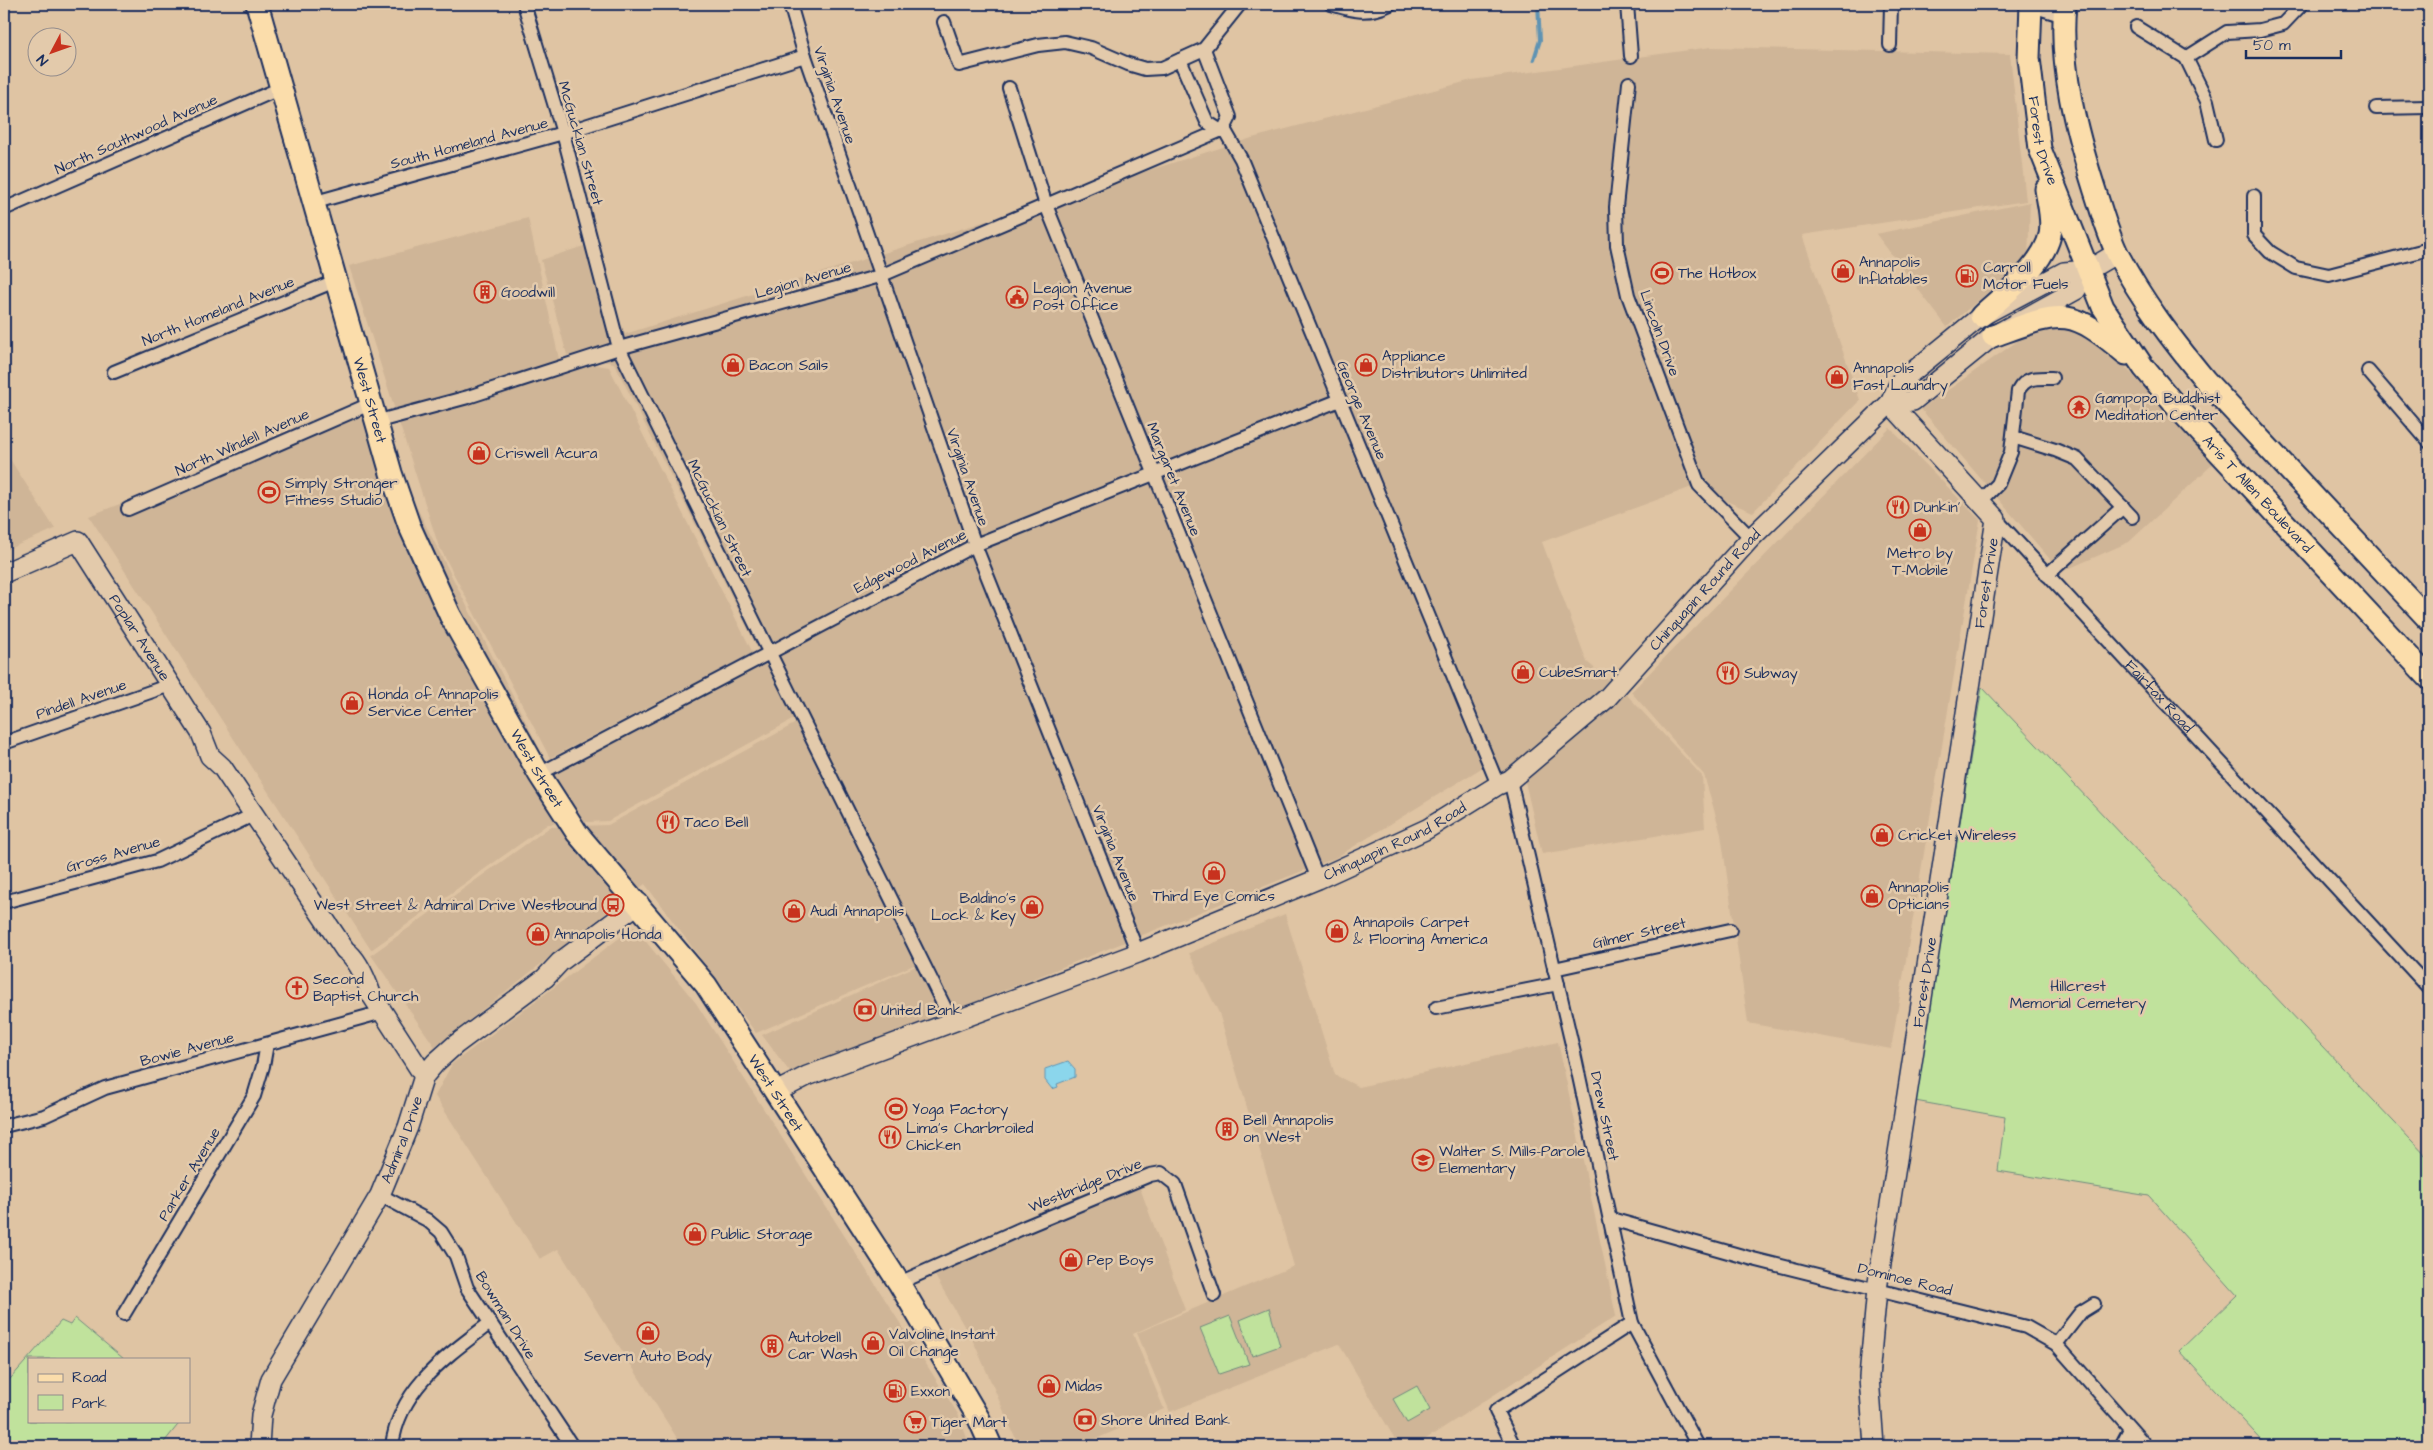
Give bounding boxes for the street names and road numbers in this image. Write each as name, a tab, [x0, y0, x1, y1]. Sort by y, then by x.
street label: Virginia Avenue	[807, 43, 861, 147]
street label: McGuckian Street	[553, 79, 608, 208]
street label: North Southwood Avenue	[51, 89, 221, 180]
street label: Forest Drive	[2023, 95, 2063, 188]
street label: South Homeland Avenue	[388, 112, 550, 175]
street label: Legion Avenue	[753, 257, 854, 305]
street label: North Homeland Avenue	[139, 271, 298, 352]
street label: Lincoln Drive	[1634, 287, 1685, 379]
street label: West Street	[347, 355, 392, 446]
street label: George Avenue	[1330, 357, 1392, 463]
street label: North Windell Avenue	[172, 403, 313, 481]
street label: Margaret Avenue	[1140, 419, 1206, 540]
street label: Virginia Avenue	[940, 425, 994, 529]
street label: Aris T Allen Boulevard	[2197, 431, 2318, 558]
street label: McGuckian Street	[682, 456, 757, 580]
street label: Edgewood Avenue	[850, 524, 971, 600]
street label: Chinquapin Round Road	[1645, 524, 1766, 655]
street label: Forest Drive	[1969, 536, 2004, 630]
street label: Poplar Avenue	[104, 590, 175, 685]
street label: Fairfax Road	[2120, 655, 2198, 738]
street label: Pindell Avenue	[33, 674, 129, 725]
street label: West Street	[505, 725, 568, 812]
street label: Chinquapin Round Road	[1320, 797, 1471, 886]
street label: Virginia Avenue	[1086, 802, 1144, 905]
street label: Gross Avenue	[64, 831, 163, 878]
street label: Gilmer Street	[1590, 913, 1688, 954]
street label: Forest Drive	[1908, 936, 1942, 1029]
street label: Bowie Avenue	[138, 1027, 236, 1072]
street label: West Street	[743, 1050, 808, 1136]
street label: Drew Street	[1585, 1070, 1624, 1163]
street label: Admiral Drive	[376, 1093, 428, 1186]
street label: Parker Avenue	[153, 1123, 226, 1225]
street label: Westbridge Drive	[1025, 1153, 1145, 1219]
street label: Dominoe Road	[1855, 1258, 1955, 1301]
street label: Bowman Drive	[470, 1267, 541, 1363]

